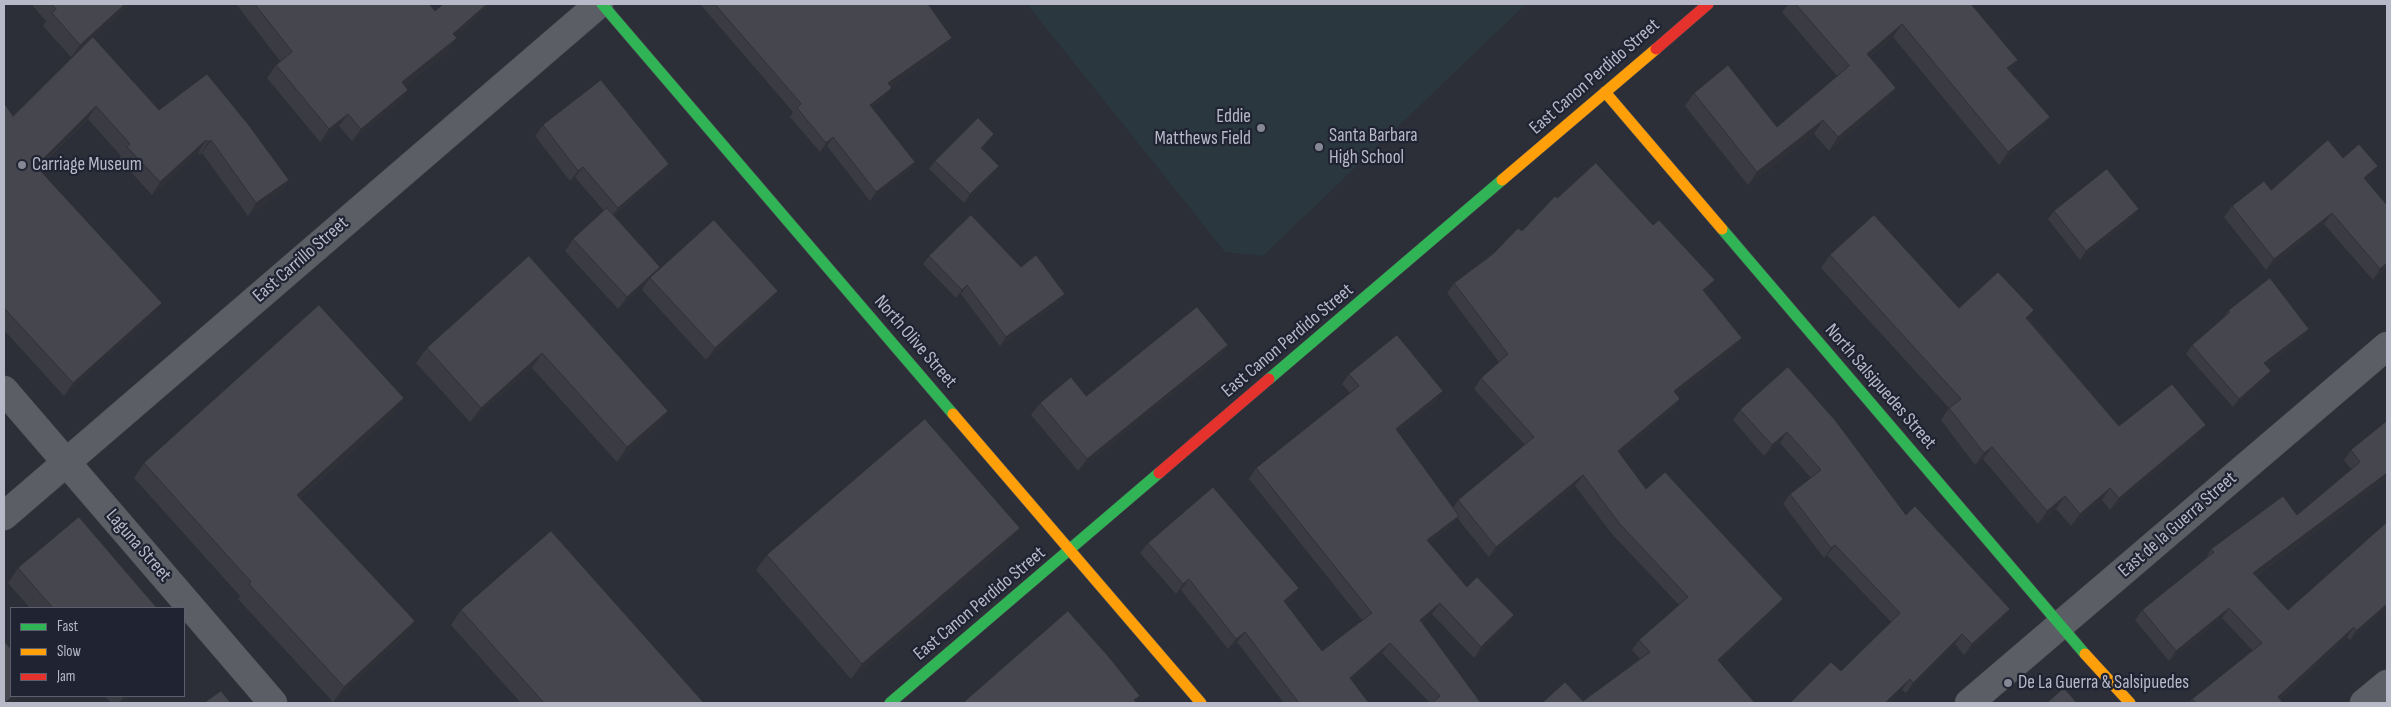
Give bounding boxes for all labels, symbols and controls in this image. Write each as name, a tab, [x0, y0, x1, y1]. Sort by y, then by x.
street label: East Canon Perdido Street	[1525, 14, 1665, 140]
place label: Eddie Matthews Field	[1154, 106, 1251, 150]
marker: Eddie Matthews Field	[1255, 122, 1267, 134]
place label: Santa Barbara High School	[1329, 125, 1418, 169]
marker: Santa Barbara High School	[1313, 141, 1325, 153]
place label: Carriage Museum	[32, 154, 142, 176]
marker: Carriage Museum	[16, 159, 28, 171]
street label: East Carrillo Street	[249, 212, 353, 308]
street label: East Canon Perdido Street	[1217, 279, 1359, 403]
street label: North Olive Street	[869, 291, 961, 393]
street label: North Salsipuedes Street	[1819, 320, 1941, 454]
street label: East de la Guerra Street	[2114, 467, 2242, 583]
street label: Laguna Street	[100, 505, 176, 587]
street label: East Canon Perdido Street	[909, 542, 1051, 666]
legend	[10, 607, 185, 697]
text: Fast	[57, 617, 78, 636]
text: Slow	[57, 642, 81, 661]
text: Jam	[57, 667, 75, 686]
place label: De La Guerra & Salsipuedes	[2018, 672, 2189, 694]
marker: De La Guerra & Salsipuedes	[2002, 677, 2014, 689]

